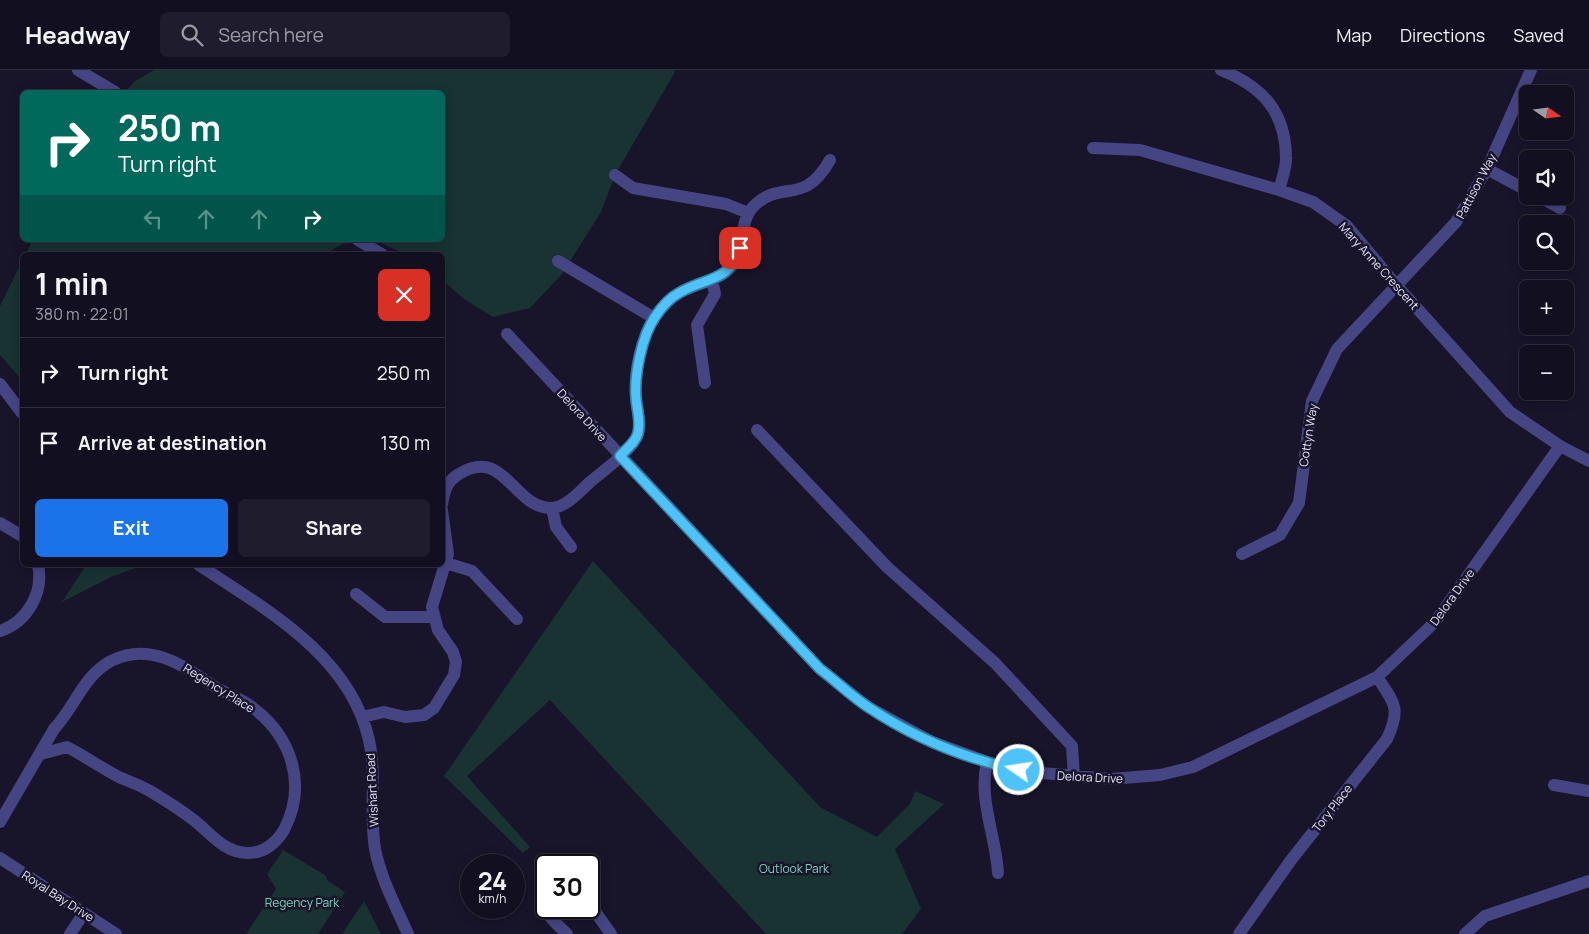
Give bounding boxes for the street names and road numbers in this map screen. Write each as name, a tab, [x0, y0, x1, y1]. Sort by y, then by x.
street label: Pattison Way	[1452, 150, 1501, 222]
street label: Mary Anne Crescent	[1335, 219, 1423, 314]
street label: Delora Drive	[553, 385, 611, 445]
street label: Cottyn Way	[1295, 402, 1321, 468]
street label: Delora Drive	[1426, 565, 1478, 629]
street label: Regency Place	[180, 659, 258, 717]
street label: Wishart Road	[362, 753, 382, 827]
street label: Delora Drive	[1057, 767, 1123, 787]
street label: Tory Place	[1308, 781, 1356, 835]
street label: Royal Bay Drive	[19, 866, 97, 926]

